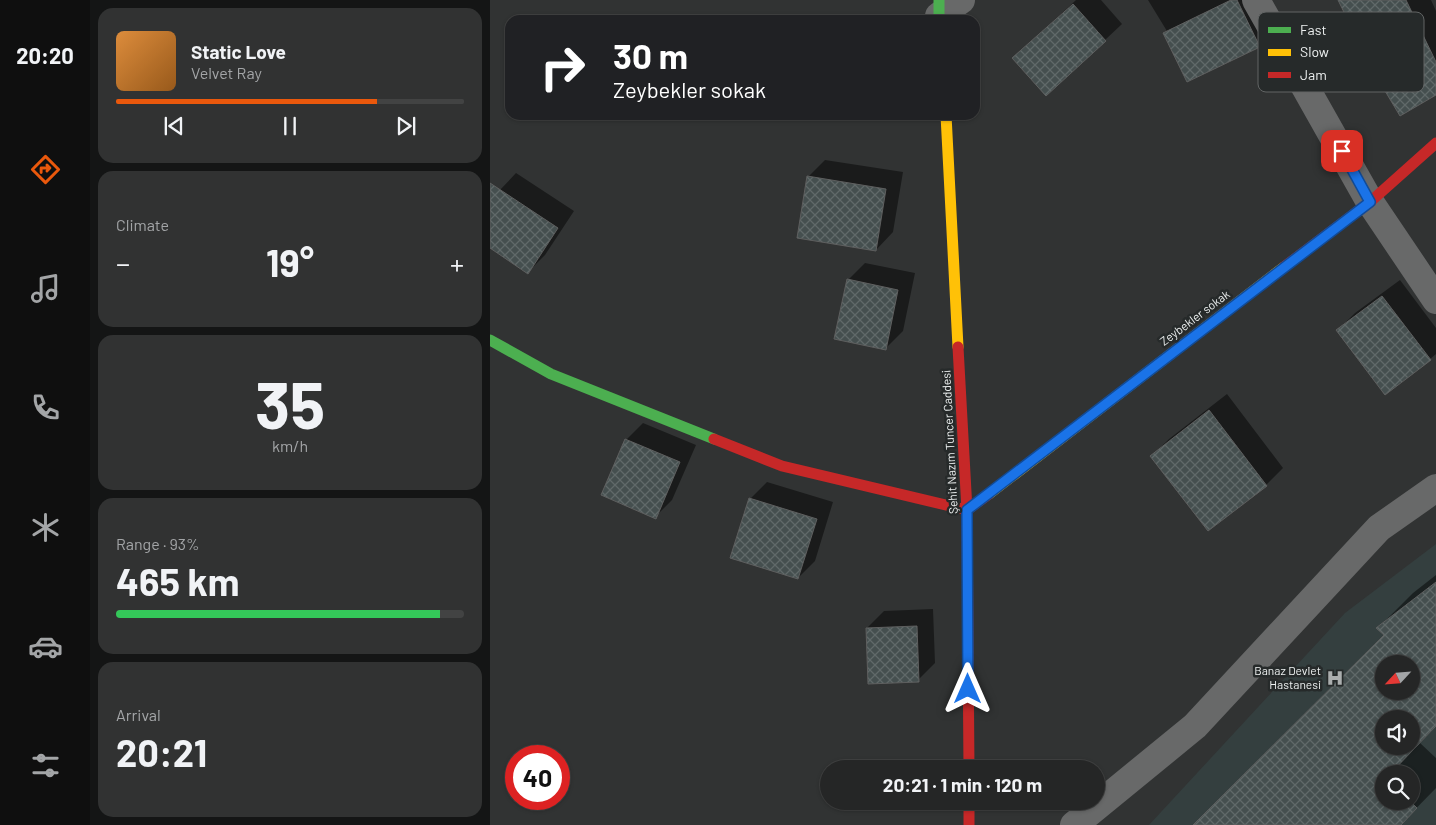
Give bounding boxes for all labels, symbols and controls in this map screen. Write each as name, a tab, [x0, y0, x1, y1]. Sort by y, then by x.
legend	[1258, 12, 1424, 92]
text: Fast	[1300, 21, 1326, 38]
text: 30 m	[613, 34, 688, 76]
icon: right	[530, 35, 595, 100]
text: Static Love	[191, 40, 286, 63]
text: 20:20	[16, 42, 74, 68]
text: Slow	[1300, 43, 1329, 60]
text: Velvet Ray	[191, 63, 262, 82]
text: Jam	[1300, 66, 1327, 83]
text: Zeybekler sokak	[613, 76, 766, 102]
icon: previous	[160, 112, 188, 140]
icon: pause	[276, 112, 304, 140]
icon: next	[392, 112, 420, 140]
pin	[1321, 130, 1363, 172]
icon: arrive	[1328, 137, 1356, 165]
icon: directions	[28, 152, 63, 187]
text: Climate	[116, 215, 169, 234]
text: 19°	[266, 239, 314, 285]
text: −	[116, 246, 130, 280]
text: +	[450, 246, 464, 280]
icon: music	[28, 271, 63, 306]
street label: Zeybekler sokak	[1157, 286, 1232, 348]
text: 35	[255, 364, 325, 442]
street label: Şehit Nazım Tuncer Caddesi	[938, 370, 960, 514]
icon: phone	[28, 390, 63, 425]
text: km/h	[272, 436, 308, 455]
icon: climate	[28, 510, 63, 545]
text: Range · 93%	[116, 534, 200, 553]
text: 465 km	[116, 558, 239, 604]
icon: car	[28, 629, 63, 664]
north arrow	[1375, 655, 1420, 700]
map controls	[1375, 655, 1420, 810]
position arrow	[941, 662, 993, 714]
place label: Banaz Devlet Hastanesi	[1254, 663, 1321, 691]
hospital icon: Banaz Devlet Hastanesi	[1325, 668, 1345, 688]
text: Arrival	[116, 705, 161, 724]
button: sound	[1375, 710, 1420, 755]
text: 20:21	[116, 729, 207, 775]
speed limit sign: 40	[505, 745, 570, 810]
icon: filters	[28, 748, 63, 783]
button: search	[1375, 765, 1420, 810]
text: 20:21 · 1 min · 120 m	[883, 773, 1042, 796]

